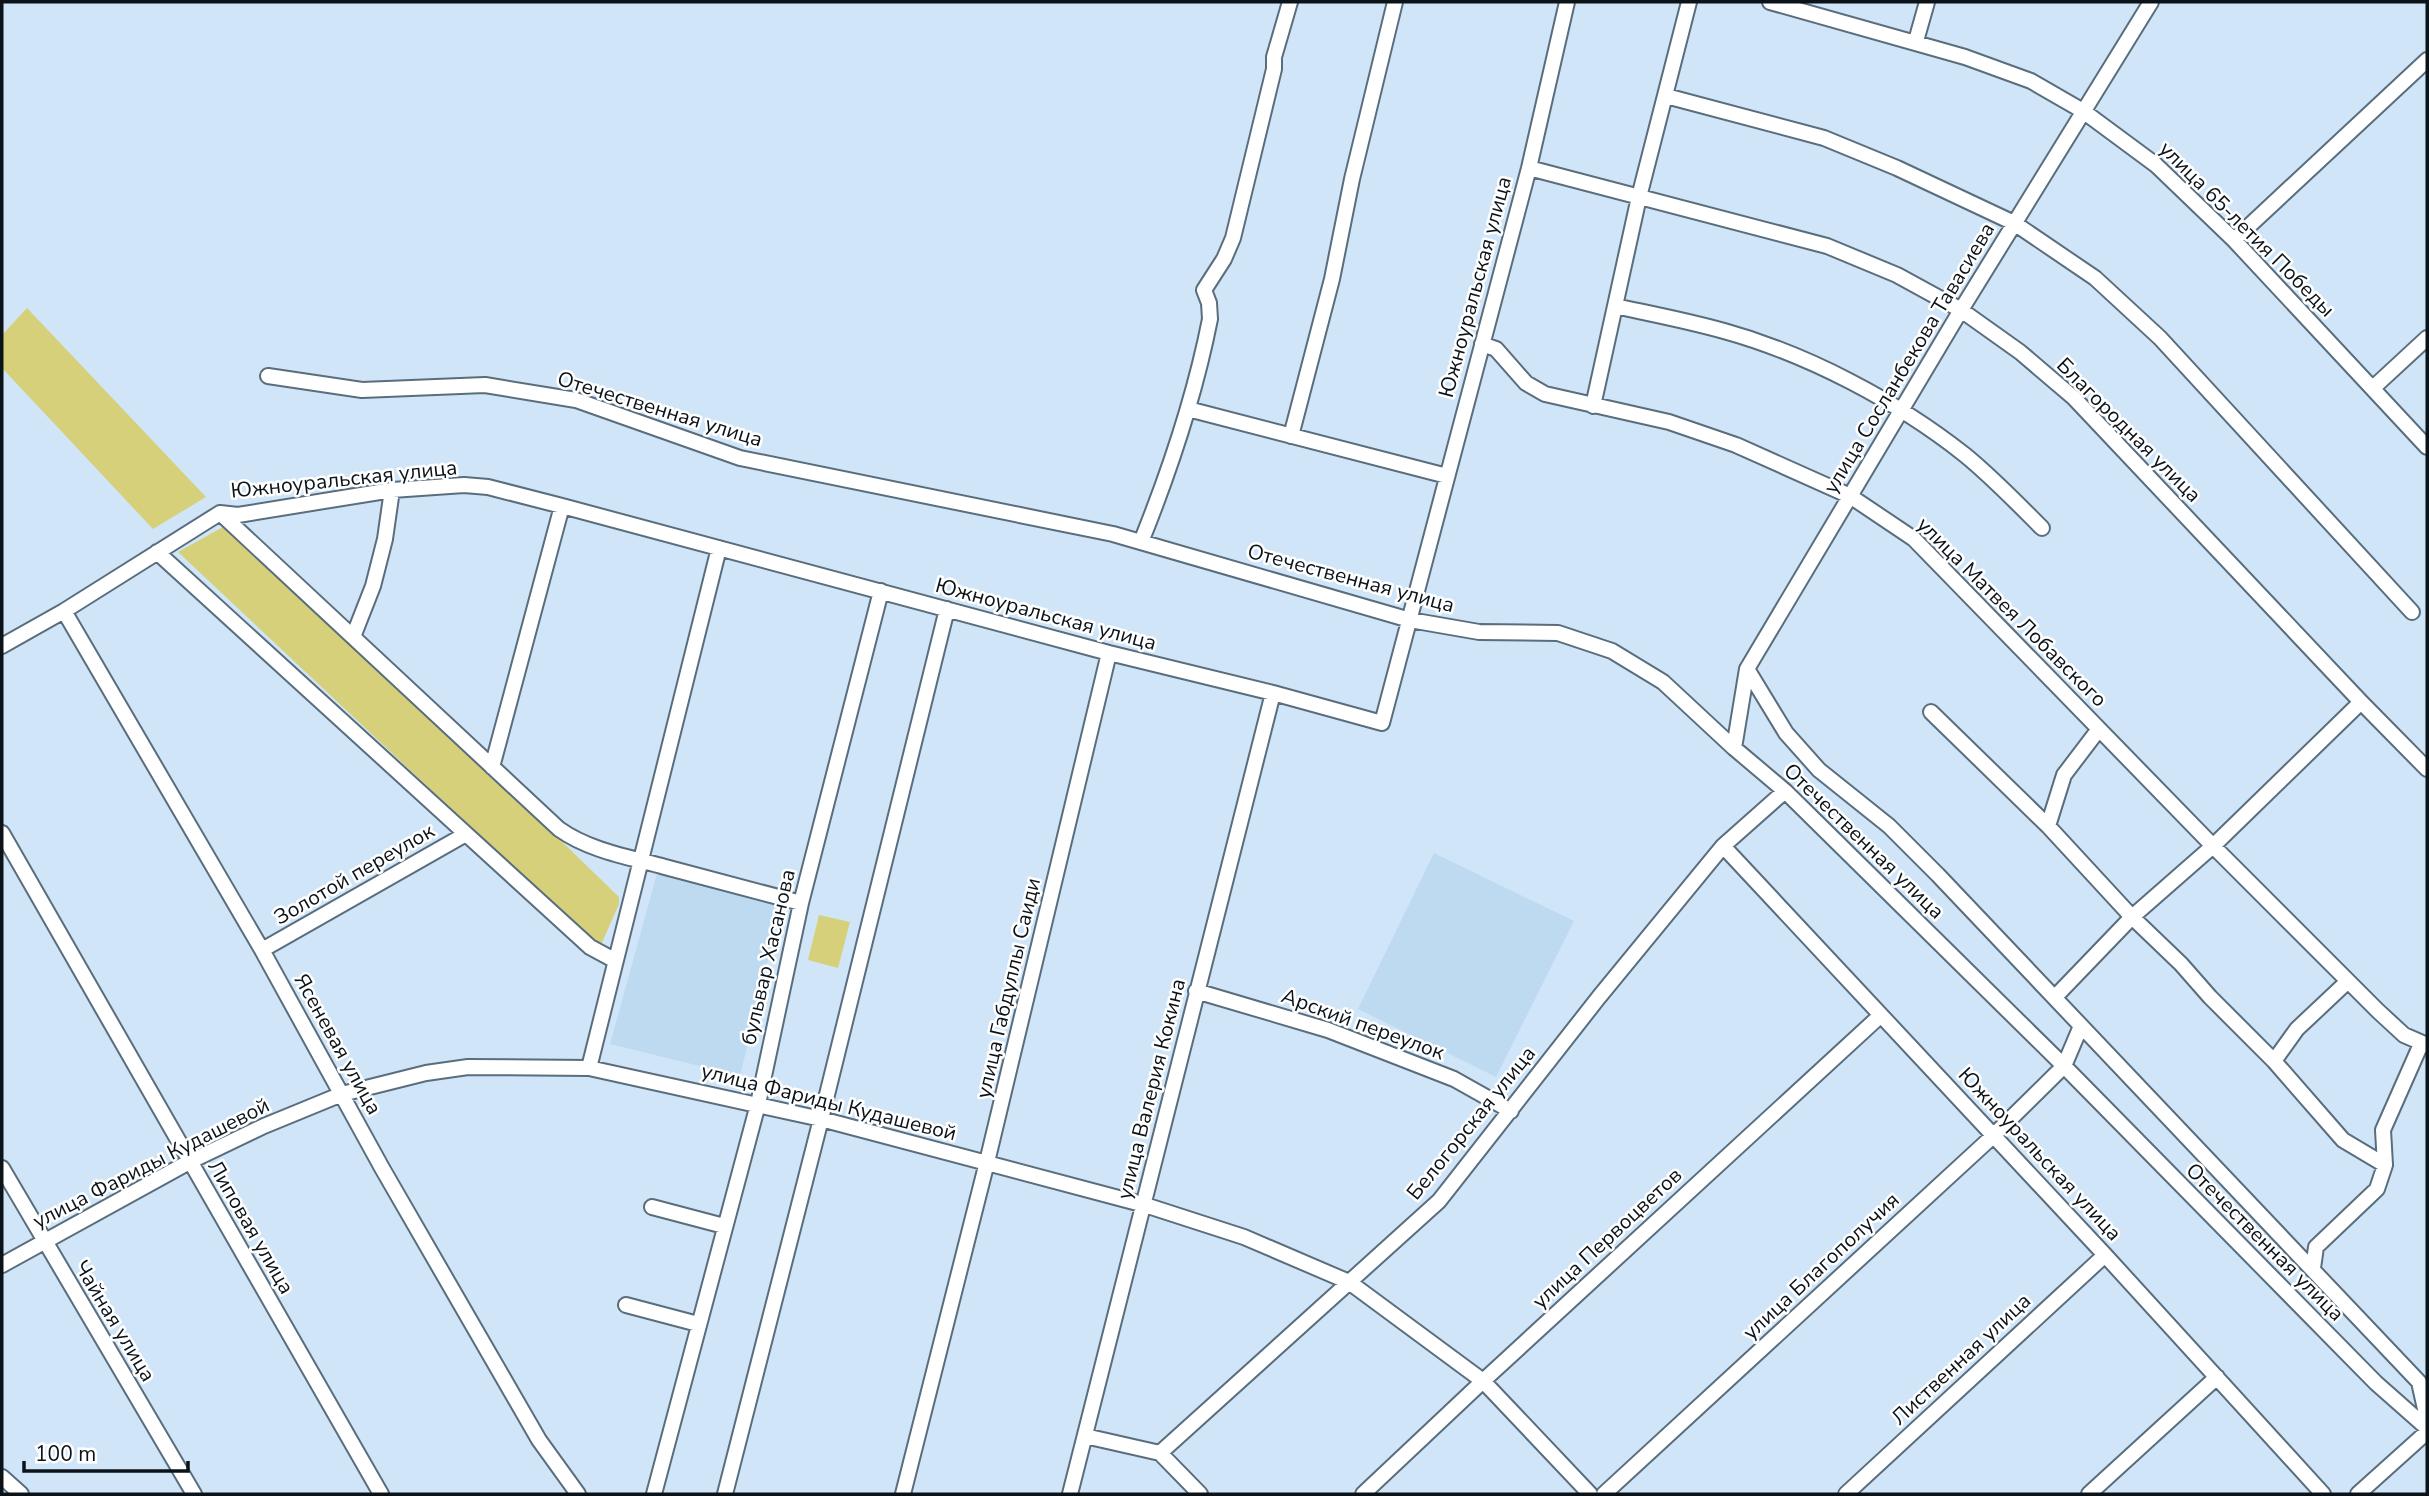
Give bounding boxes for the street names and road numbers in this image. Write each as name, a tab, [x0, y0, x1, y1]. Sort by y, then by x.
street label: улица 65-летия Победы	[2153, 135, 2341, 323]
street label: Южноуральская улица	[1432, 173, 1518, 401]
street label: улица Сосланбекова Тавасиева	[1817, 217, 2001, 499]
street label: Благородная улица	[2051, 352, 2207, 508]
street label: Отечественная улица	[554, 364, 766, 454]
street label: Южноуральская улица	[229, 453, 459, 505]
street label: улица Матвея Лобавского	[1911, 511, 2113, 713]
street label: Отечественная улица	[1244, 537, 1458, 619]
street label: Южноуральская улица	[932, 571, 1160, 657]
street label: Отечественная улица	[1778, 757, 1950, 925]
street label: Золотой переулок	[269, 816, 440, 931]
street label: бульвар Хасанова	[734, 866, 802, 1048]
street label: улица Габдуллы Саиди	[969, 875, 1047, 1101]
street label: Ясеневая улица	[288, 968, 388, 1120]
street label: улица Валерия Кокина	[1110, 976, 1192, 1202]
street label: Арский переулок	[1278, 982, 1449, 1067]
street label: Белогорская улица	[1400, 1040, 1542, 1206]
street label: улица Фариды Кудашевой	[698, 1057, 960, 1147]
street label: Южноуральская улица	[1952, 1061, 2128, 1247]
street label: улица Фариды Кудашевой	[28, 1091, 274, 1235]
street label: Липовая улица	[201, 1155, 301, 1299]
street label: Отечественная улица	[2180, 1157, 2350, 1327]
street label: улица Первоцветов	[1526, 1161, 1688, 1315]
street label: улица Благополучия	[1737, 1186, 1905, 1346]
street label: Чайная улица	[68, 1255, 162, 1387]
street label: Лиственная улица	[1885, 1287, 2037, 1431]

